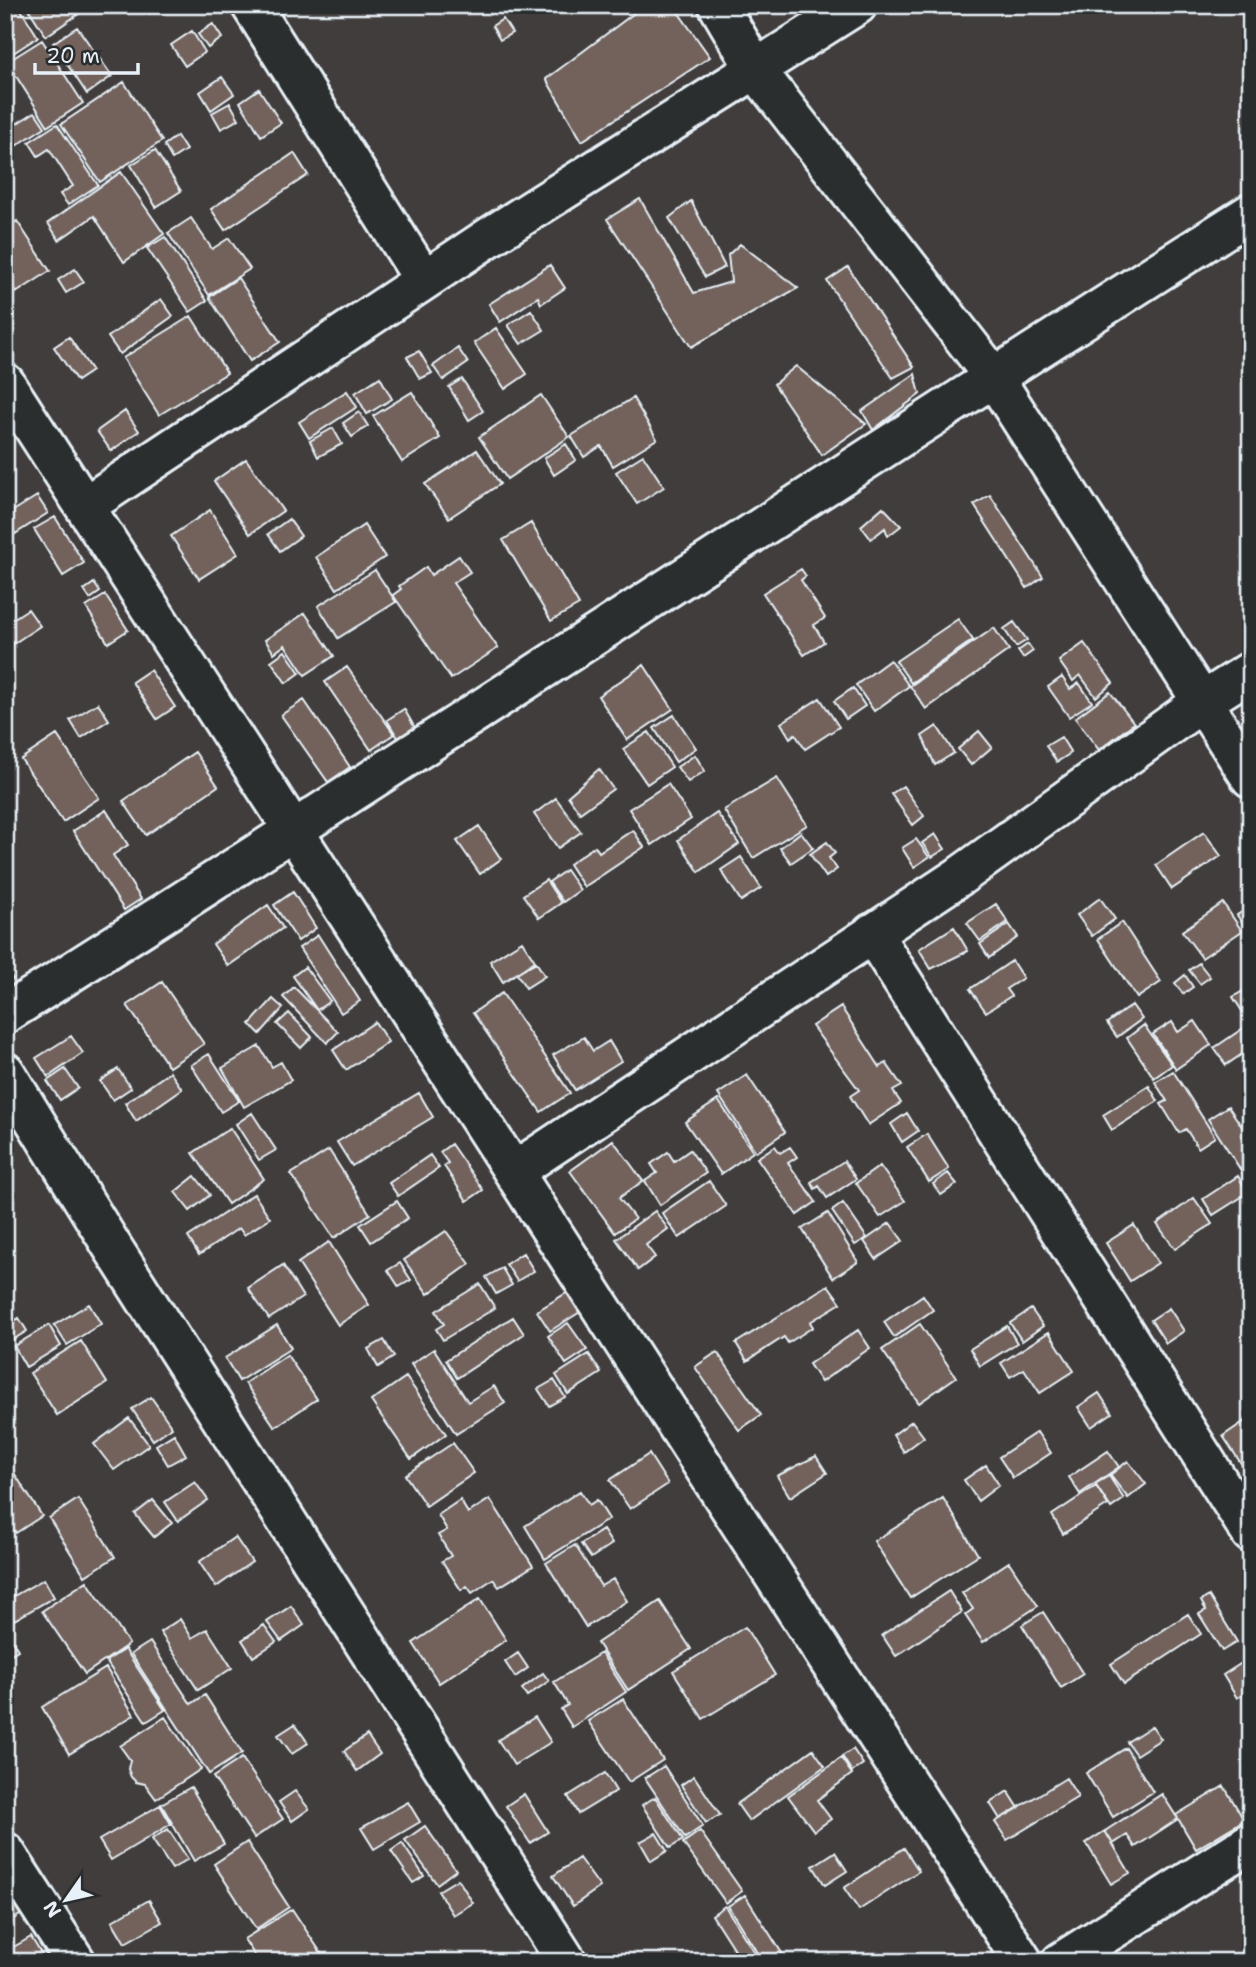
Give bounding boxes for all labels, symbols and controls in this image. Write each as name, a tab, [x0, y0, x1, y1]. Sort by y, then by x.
scale bar	[35, 32, 138, 76]
text: 20 m	[46, 42, 100, 70]
north arrow	[32, 1866, 102, 1936]
text: N	[38, 1896, 67, 1922]

